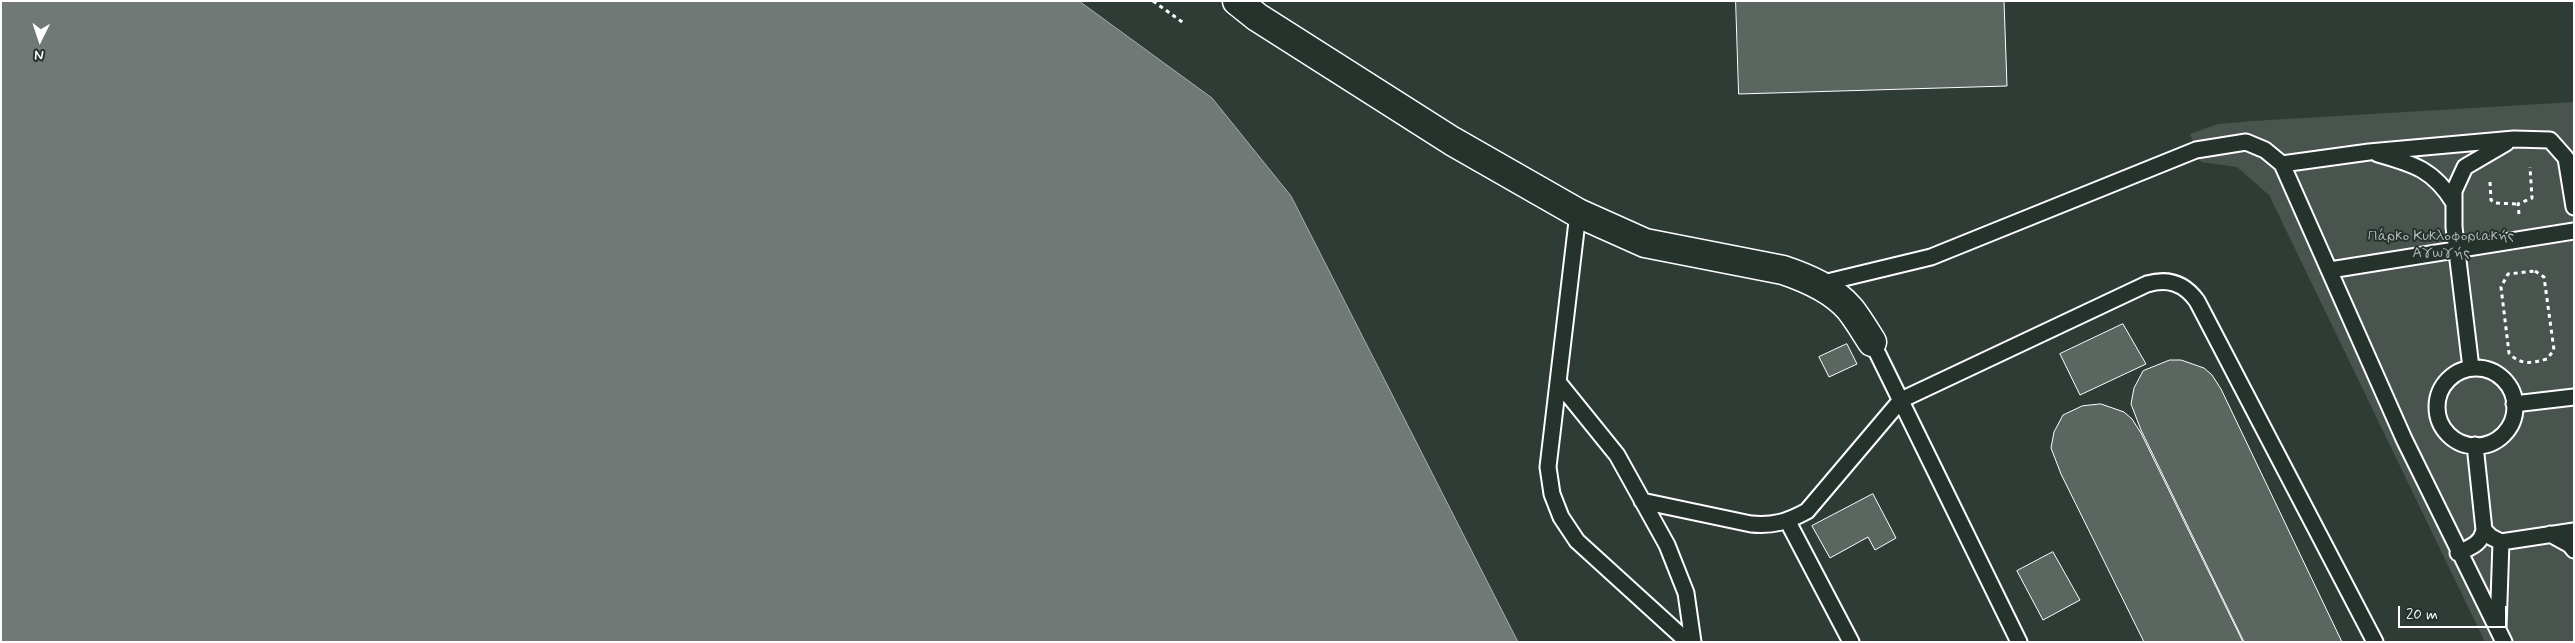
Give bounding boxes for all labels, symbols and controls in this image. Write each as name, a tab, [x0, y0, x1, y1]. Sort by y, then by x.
north arrow	[15, 15, 65, 65]
text: N	[34, 46, 44, 64]
park label: Πάρκο Κυκλοφοριακής Αγωγής	[2368, 228, 2514, 263]
scale bar	[2400, 596, 2509, 628]
text: 20 m	[2406, 605, 2438, 625]

